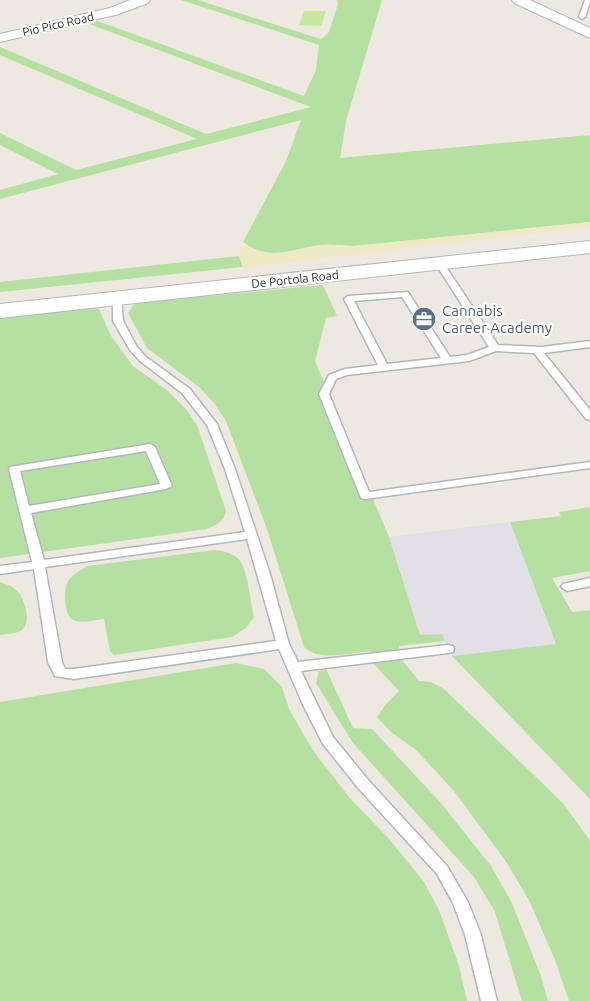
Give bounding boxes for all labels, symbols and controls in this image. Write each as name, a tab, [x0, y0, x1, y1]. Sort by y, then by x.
street label: Pio Pico Road	[21, 9, 95, 39]
street label: De Portola Road	[251, 268, 339, 290]
place label: Cannabis Career Academy	[442, 302, 552, 336]
office icon: Cannabis Career Academy	[411, 306, 437, 332]

